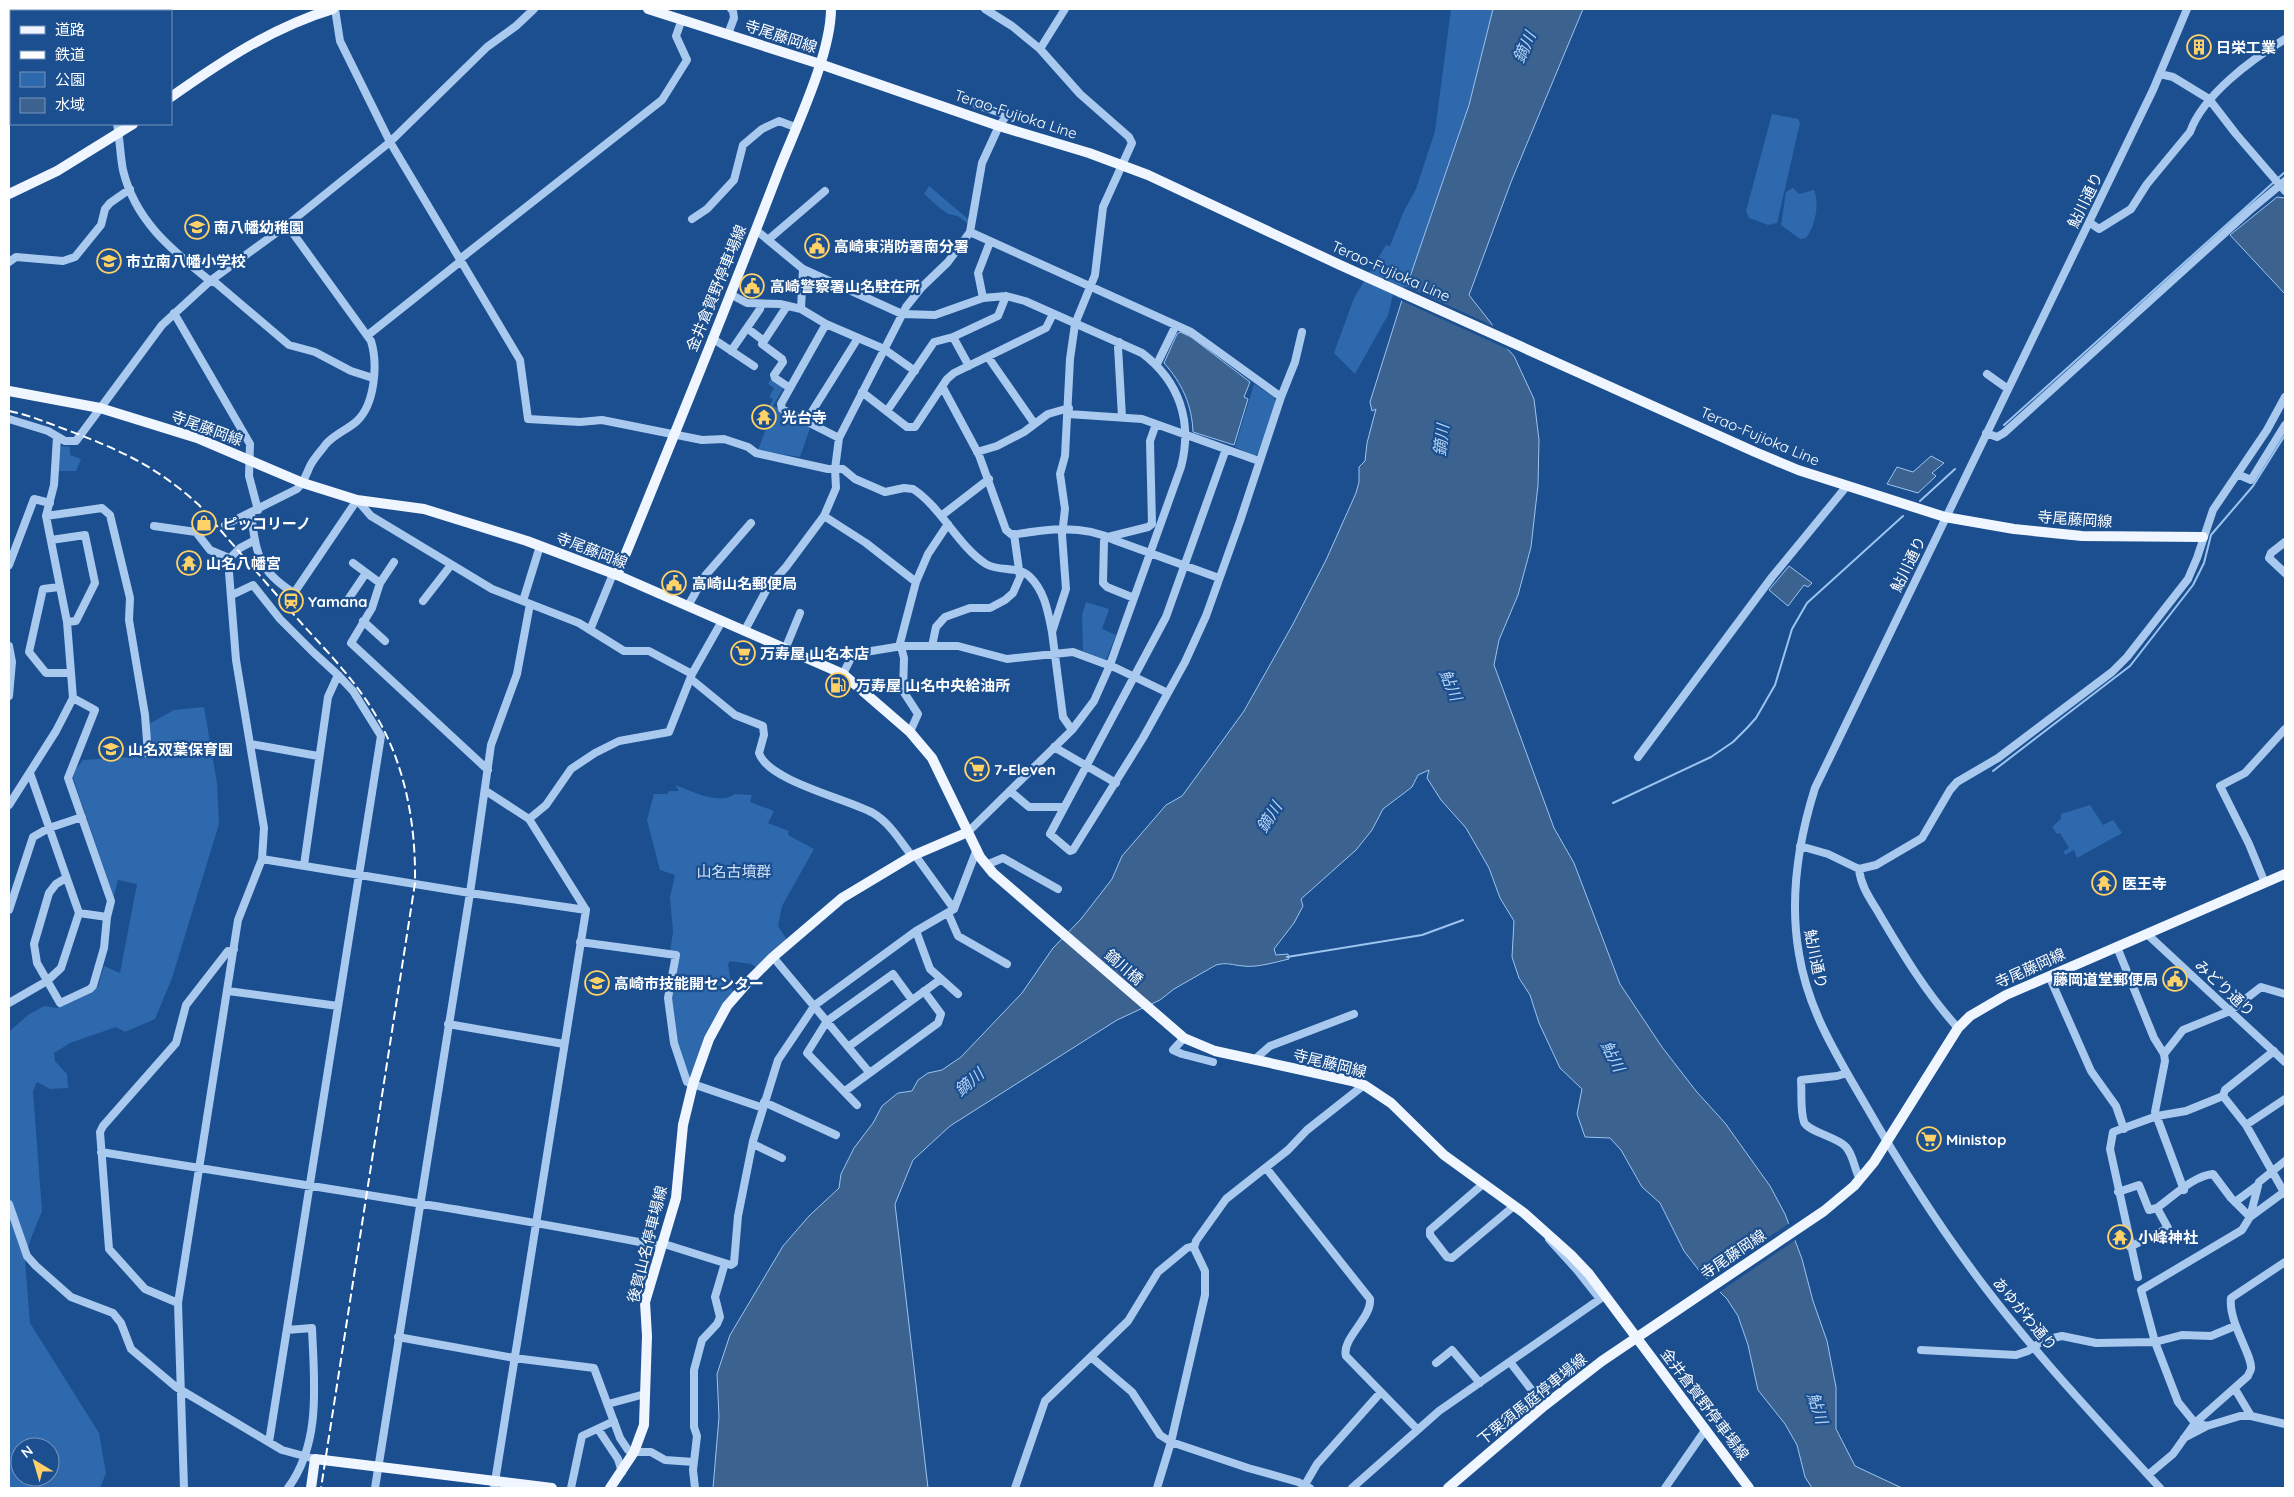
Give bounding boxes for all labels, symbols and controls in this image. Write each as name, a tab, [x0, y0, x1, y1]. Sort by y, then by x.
legend	[10, 10, 172, 125]
street label: 寺尾藤岡線	[742, 15, 820, 57]
text: 道路	[55, 20, 85, 39]
water label: 鏑川	[1508, 26, 1540, 66]
building icon: 日栄工業	[2186, 34, 2212, 60]
place label: 日栄工業	[2216, 38, 2276, 57]
text: 鉄道	[55, 45, 85, 64]
text: 公園	[55, 70, 85, 89]
street label: Terao-Fujioka Line	[952, 85, 1080, 143]
text: 水域	[55, 95, 85, 114]
street label: 鮎川通り	[2063, 169, 2107, 231]
school or university icon: 南八幡幼稚園	[184, 214, 210, 240]
place label: 南八幡幼稚園	[214, 218, 304, 237]
street label: 金井倉賀野停車場線	[682, 222, 750, 354]
public building icon: 高崎東消防署南分署	[804, 233, 830, 259]
street label: Terao-Fujioka Line	[1329, 236, 1453, 306]
place label: 高崎東消防署南分署	[834, 237, 969, 256]
school or university icon: 市立南八幡小学校	[96, 248, 122, 274]
place label: 市立南八幡小学校	[126, 252, 246, 271]
public building icon: 高崎警察署山名駐在所	[739, 273, 765, 299]
place label: 高崎警察署山名駐在所	[770, 277, 920, 296]
street label: Terao-Fujioka Line	[1697, 402, 1823, 470]
temple icon: 光台寺	[751, 404, 777, 430]
street label: 寺尾藤岡線	[169, 406, 245, 450]
place label: 光台寺	[782, 408, 827, 427]
water label: 鏑川	[1429, 421, 1453, 457]
street label: 寺尾藤岡線	[2037, 507, 2113, 531]
shop icon: ピッコリーノ	[191, 510, 217, 536]
place label: ピッコリーノ	[222, 514, 311, 533]
street label: 寺尾藤岡線	[554, 528, 630, 572]
street label: 鮎川通り	[1886, 533, 1930, 595]
temple icon: 山名八幡宮	[176, 550, 202, 576]
place label: 山名八幡宮	[206, 554, 281, 573]
public building icon: 高崎山名郵便局	[661, 570, 687, 596]
place label: 高崎山名郵便局	[692, 574, 797, 593]
station icon: Yamana	[278, 588, 304, 614]
place label: Yamana	[308, 592, 368, 611]
supermarket icon: 万寿屋 山名本店	[730, 640, 756, 666]
place label: 万寿屋 山名本店	[760, 644, 869, 663]
water label: 鮎川	[1436, 666, 1467, 705]
fuel station icon: 万寿屋 山名中央給油所	[825, 672, 851, 698]
place label: 万寿屋 山名中央給油所	[856, 676, 1010, 695]
school or university icon: 山名双葉保育園	[98, 736, 124, 762]
place label: 山名双葉保育園	[128, 740, 233, 759]
supermarket icon: 7-Eleven	[964, 756, 990, 782]
place label: 7-Eleven	[994, 760, 1056, 779]
water label: 鏑川	[1252, 796, 1287, 836]
park label: 山名古墳群	[696, 862, 772, 881]
temple icon: 医王寺	[2091, 870, 2117, 896]
place label: 医王寺	[2122, 874, 2167, 893]
street label: 鮎川通り	[1800, 928, 1832, 990]
street label: 寺尾藤岡線	[1992, 944, 2068, 992]
street label: 鏑川橋	[1101, 945, 1147, 989]
street label: みどり通り	[2191, 955, 2259, 1021]
public building icon: 藤岡道堂郵便局	[2162, 966, 2188, 992]
school or university icon: 高崎市技能開センター	[584, 970, 610, 996]
place label: 藤岡道堂郵便局	[2053, 970, 2158, 989]
place label: 高崎市技能開センター	[614, 974, 764, 993]
water label: 鮎川	[1597, 1037, 1630, 1077]
street label: 寺尾藤岡線	[1291, 1045, 1369, 1081]
water label: 鏑川	[950, 1063, 989, 1100]
supermarket icon: Ministop	[1916, 1126, 1942, 1152]
place label: Ministop	[1946, 1130, 2006, 1149]
street label: 後賀山名停車場線	[623, 1183, 671, 1305]
temple icon: 小峰神社	[2107, 1224, 2133, 1250]
street label: 寺尾藤岡線	[1697, 1225, 1769, 1283]
place label: 小峰神社	[2138, 1228, 2198, 1247]
street label: あゆがわ通り	[1989, 1273, 2061, 1355]
street label: 金井倉賀野停車場線	[1657, 1344, 1753, 1464]
street label: 下栗須馬庭停車場線	[1474, 1349, 1590, 1449]
water label: 鮎川	[1804, 1390, 1833, 1428]
north arrow	[10, 1437, 60, 1487]
text: N	[17, 1441, 37, 1462]

